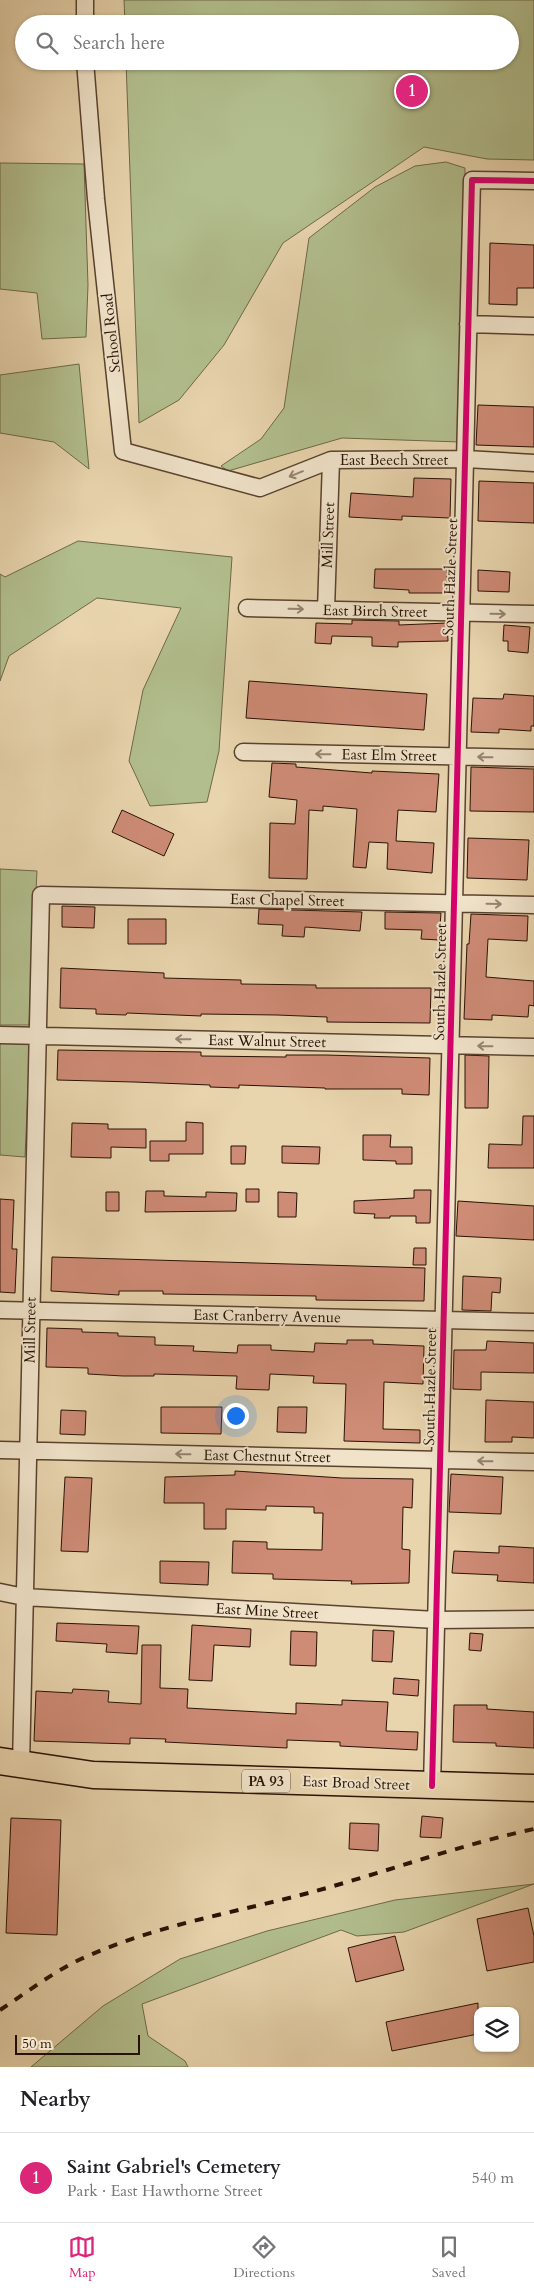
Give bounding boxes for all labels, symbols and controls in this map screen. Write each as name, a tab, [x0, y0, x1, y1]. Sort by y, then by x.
search box	[15, 15, 519, 70]
icon: search	[33, 29, 61, 57]
text: Search here	[73, 30, 165, 56]
pin: 1	[396, 72, 428, 110]
street label: School Road	[97, 292, 125, 374]
street label: East Beech Street	[340, 450, 449, 470]
one-way arrow	[288, 470, 304, 479]
street label: Mill Street	[317, 501, 339, 568]
street label: South Hazle Street	[438, 518, 462, 636]
street label: East Birch Street	[323, 600, 428, 622]
one-way arrow	[287, 604, 303, 614]
one-way arrow	[489, 609, 505, 618]
street label: East Elm Street	[341, 744, 437, 766]
one-way arrow	[315, 749, 332, 759]
one-way arrow	[478, 753, 494, 762]
street label: East Chapel Street	[230, 889, 345, 911]
one-way arrow	[486, 900, 502, 909]
street label: South Hazle Street	[429, 923, 451, 1041]
street label: East Walnut Street	[208, 1030, 326, 1052]
one-way arrow	[175, 1034, 192, 1044]
one-way arrow	[478, 1041, 494, 1050]
street label: Mill Street	[19, 1297, 41, 1363]
street label: East Cranberry Avenue	[193, 1305, 341, 1327]
street label: South Hazle Street	[419, 1328, 441, 1446]
your location	[223, 1403, 249, 1429]
street label: East Chestnut Street	[203, 1445, 331, 1467]
one-way arrow	[175, 1449, 192, 1459]
one-way arrow	[478, 1456, 494, 1465]
street label: East Mine Street	[215, 1598, 319, 1624]
road number: PA 93	[242, 1770, 290, 1792]
street label: East Broad Street	[302, 1771, 411, 1795]
map controls	[474, 2007, 519, 2052]
button: layers	[474, 2007, 519, 2052]
scale bar	[15, 2032, 140, 2055]
text: 50 m	[22, 2034, 52, 2053]
text: Nearby	[20, 2085, 91, 2114]
text: Saint Gabriel's Cemetery	[67, 2154, 281, 2180]
text: 1	[32, 2167, 40, 2189]
text: 540 m	[472, 2167, 514, 2189]
text: Park · East Hawthorne Street	[67, 2180, 263, 2202]
tab: Map	[68, 2233, 96, 2282]
tab: Directions	[233, 2233, 295, 2282]
tab: Saved	[432, 2233, 466, 2282]

